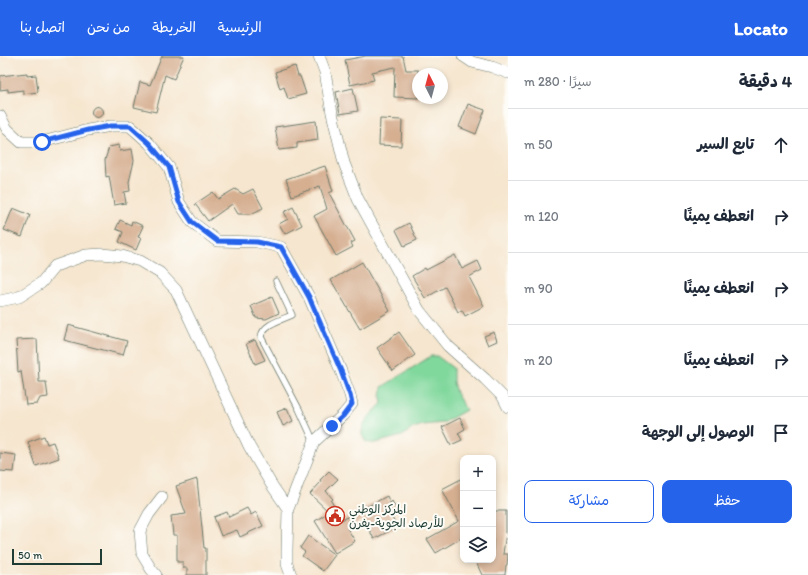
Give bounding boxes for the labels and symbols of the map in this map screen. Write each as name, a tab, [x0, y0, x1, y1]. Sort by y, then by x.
north arrow	[412, 68, 448, 104]
route start	[33, 133, 51, 151]
route end	[323, 417, 341, 435]
place label: المركز الوطني للأرصاد الجوية-يفرن	[349, 502, 444, 531]
public building icon: المركز الوطني للأرصاد الجوية-يفرن	[324, 505, 346, 527]
scale bar	[12, 547, 102, 566]

